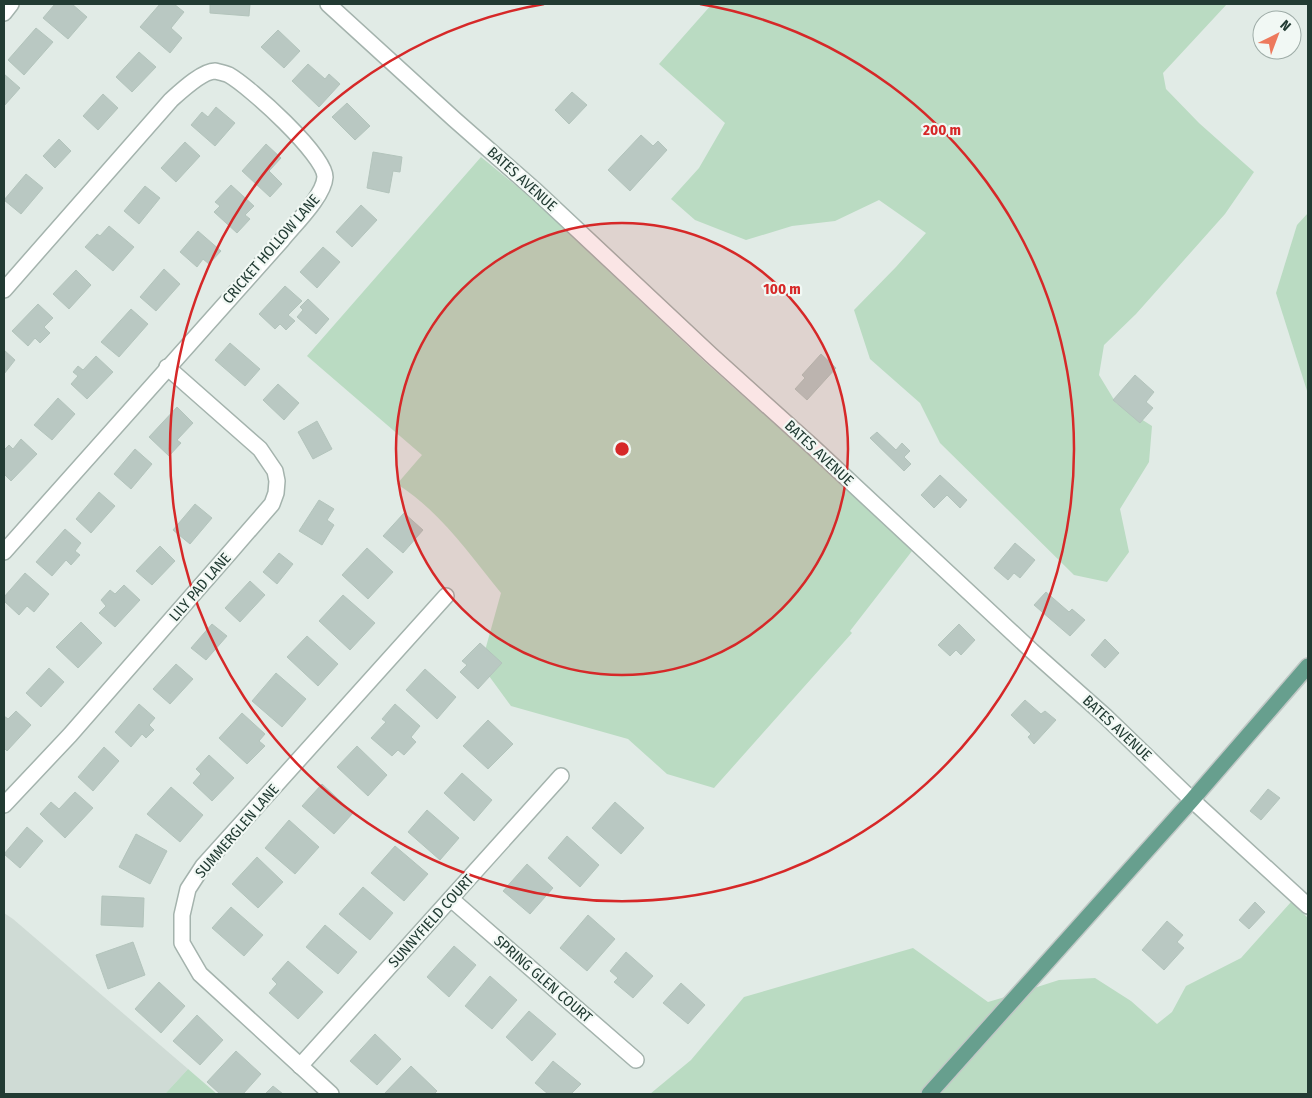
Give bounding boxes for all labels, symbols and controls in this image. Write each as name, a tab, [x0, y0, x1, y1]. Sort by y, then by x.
north arrow	[1252, 10, 1302, 60]
text: N	[1277, 17, 1294, 35]
text: 200 m	[922, 121, 961, 139]
street label: BATES AVENUE	[484, 143, 560, 215]
street label: CRICKET HOLLOW LANE	[219, 191, 323, 307]
text: 100 m	[763, 280, 801, 298]
street label: BATES AVENUE	[781, 417, 857, 489]
centre of rings	[613, 440, 631, 458]
street label: LILY PAD LANE	[165, 549, 235, 625]
street label: BATES AVENUE	[1079, 692, 1155, 764]
street label: SUMMERGLEN LANE	[191, 780, 283, 882]
street label: SUNNYFIELD COURT	[385, 871, 477, 971]
street label: SPRING GLEN COURT	[490, 932, 596, 1026]

